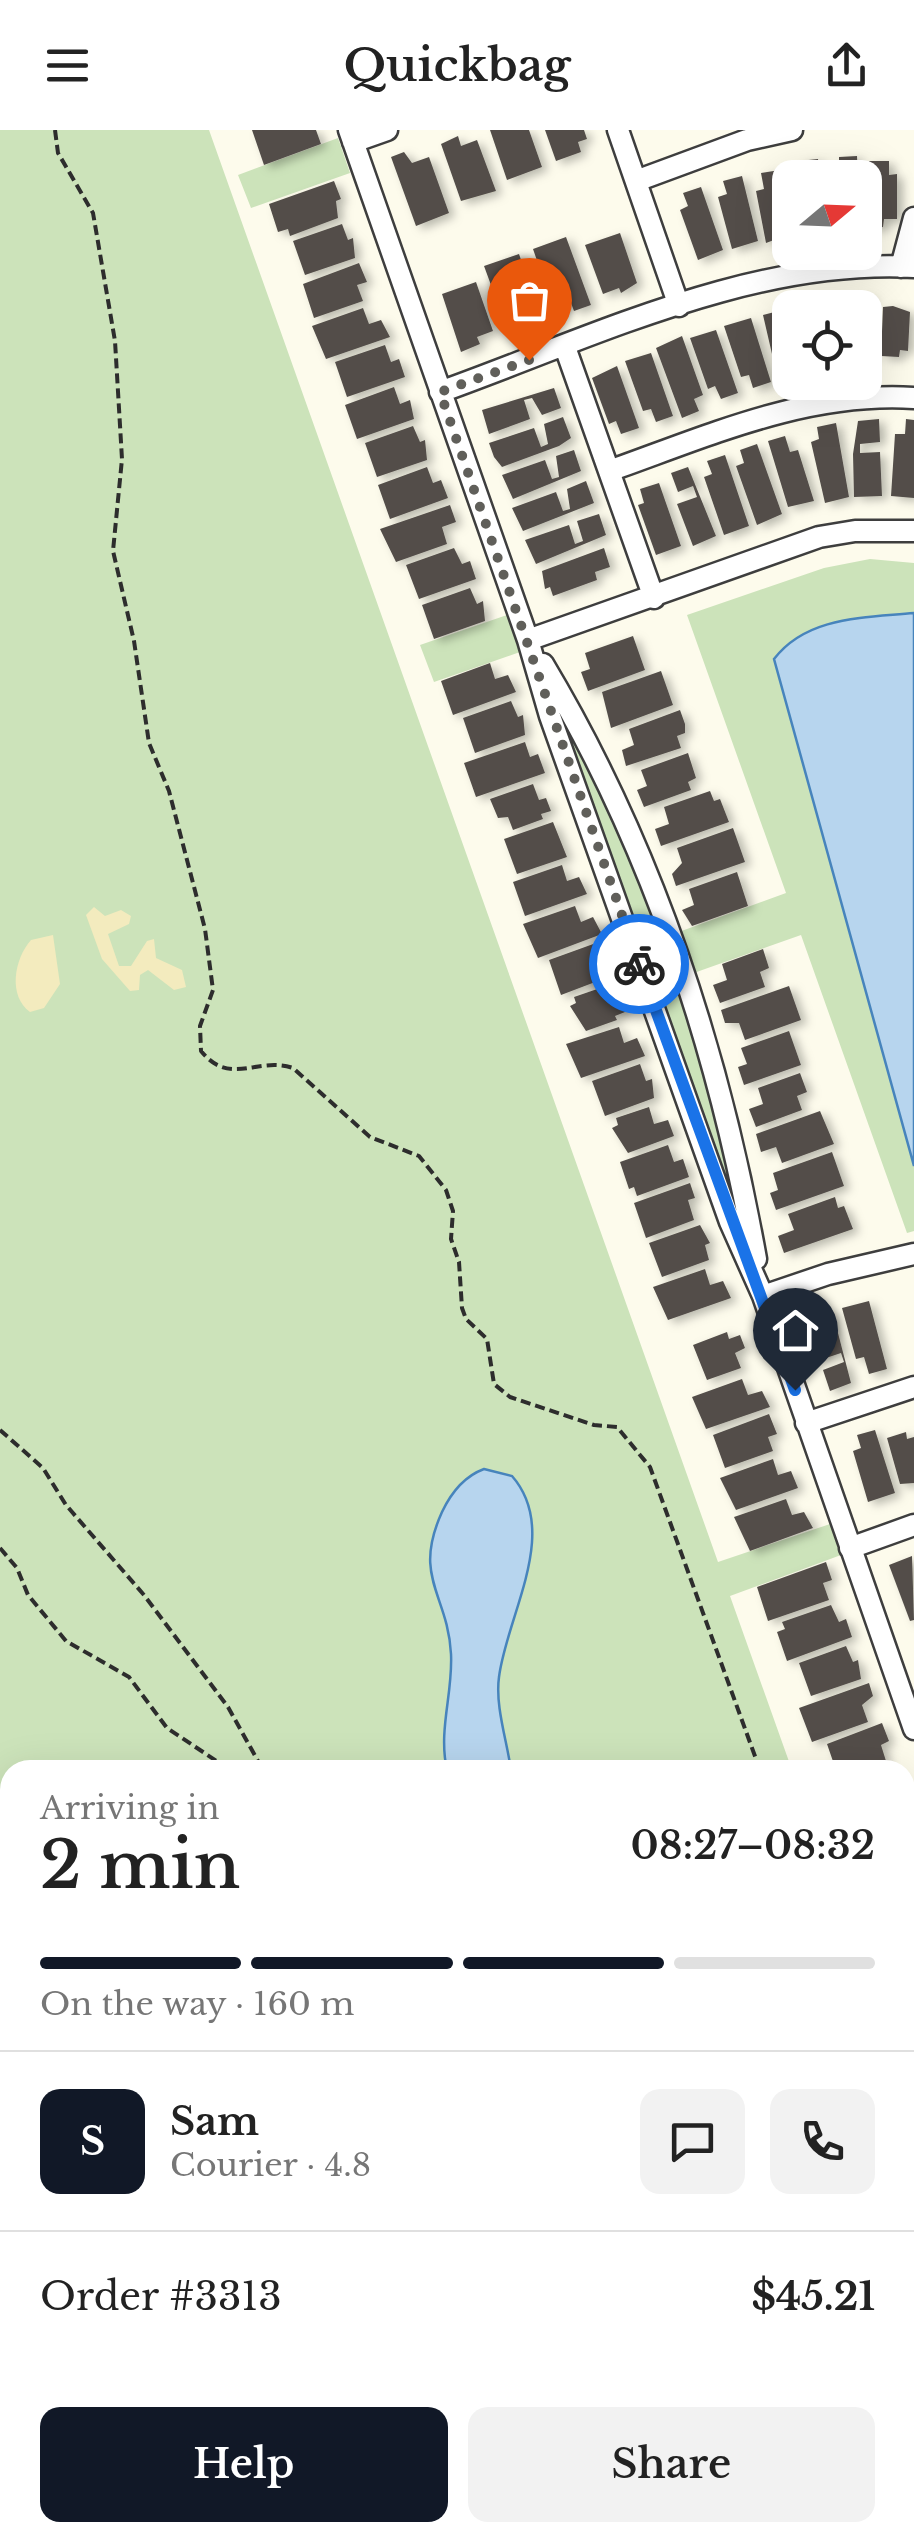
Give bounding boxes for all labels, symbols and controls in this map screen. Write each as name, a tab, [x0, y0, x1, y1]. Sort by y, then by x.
text: Quickbag	[343, 37, 571, 93]
icon: menu	[40, 38, 95, 93]
icon: share	[819, 38, 874, 93]
north arrow	[772, 160, 882, 270]
map controls	[772, 160, 882, 400]
pin	[487, 258, 572, 361]
icon: bag	[502, 273, 557, 328]
button: locate	[772, 290, 882, 400]
courier	[589, 914, 689, 1014]
icon: bike	[612, 937, 667, 992]
pin	[753, 1288, 838, 1391]
icon: home	[768, 1303, 823, 1358]
text: Arriving in	[40, 1788, 219, 1828]
text: 08:27–08:32	[630, 1822, 875, 1869]
text: 2 min	[40, 1825, 240, 1906]
text: On the way · 160 m	[40, 1984, 354, 2024]
button: chat	[640, 2089, 745, 2194]
button: phone	[770, 2089, 875, 2194]
text: Sam	[170, 2098, 259, 2145]
text: S	[80, 2118, 105, 2165]
text: Courier · 4.8	[170, 2145, 371, 2185]
text: Order #3313	[40, 2273, 282, 2320]
text: $45.21	[751, 2273, 875, 2320]
button: Help	[40, 2407, 448, 2522]
button: Share	[468, 2407, 875, 2522]

